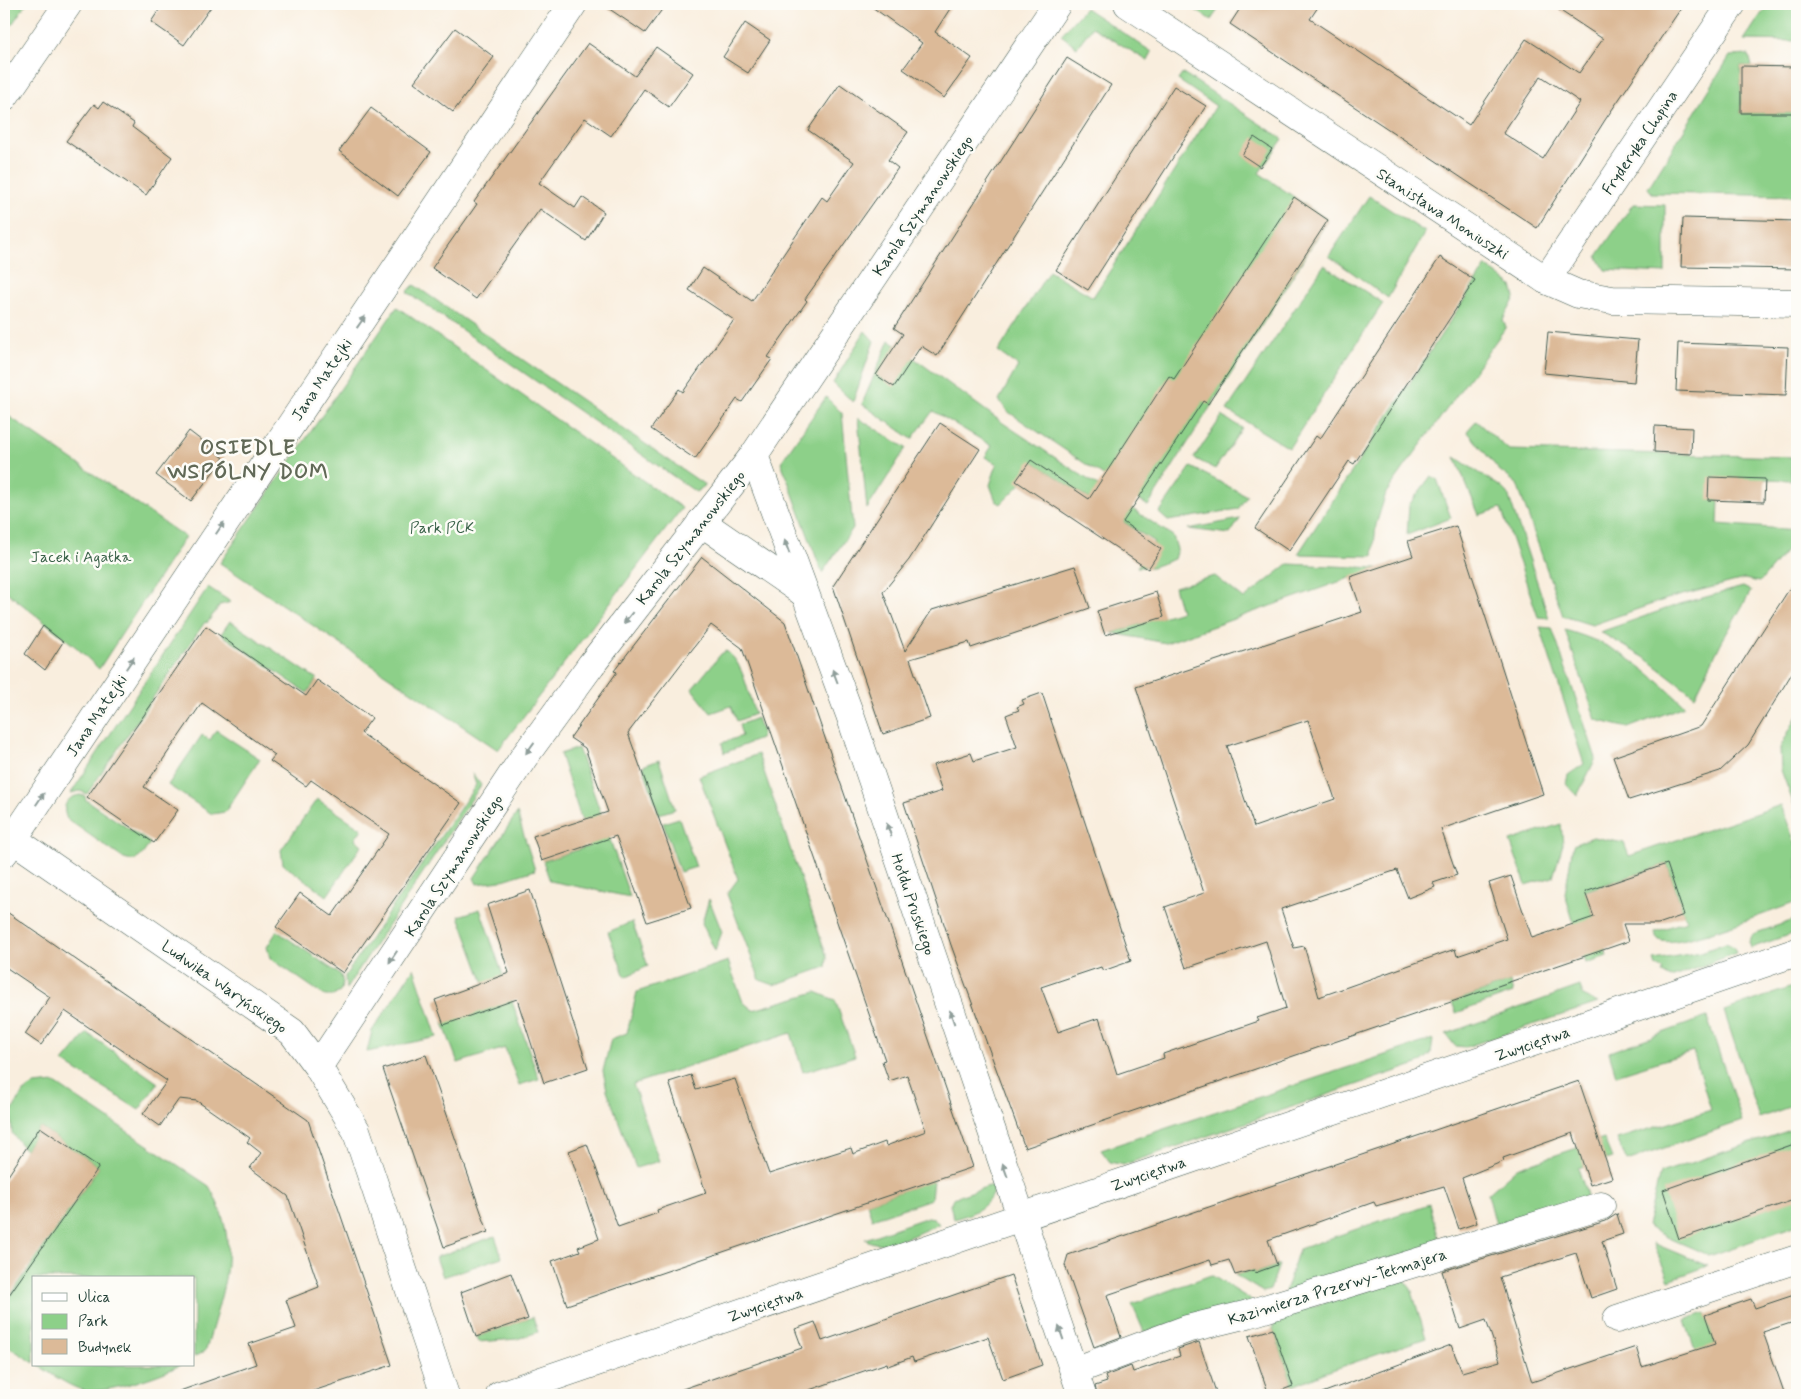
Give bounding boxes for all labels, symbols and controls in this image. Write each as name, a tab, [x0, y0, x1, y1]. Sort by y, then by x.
street label: Fryderyka Chopina	[1597, 86, 1683, 199]
street label: Karola Szymanowskiego	[868, 131, 978, 280]
street label: Stanisława Moniuszki	[1372, 164, 1512, 265]
one-way arrow	[356, 315, 365, 328]
street label: Jana Matejki	[287, 335, 358, 425]
district label: OSIEDLE WSPÓLNY DOM	[166, 434, 329, 486]
street label: Karola Szymanowskiego	[632, 466, 751, 610]
park label: Park PCK	[410, 518, 474, 539]
one-way arrow	[215, 521, 225, 535]
one-way arrow	[783, 540, 790, 555]
park label: Jacek i Agatka	[31, 547, 132, 568]
one-way arrow	[622, 611, 633, 624]
one-way arrow	[125, 657, 135, 670]
one-way arrow	[831, 669, 839, 683]
street label: Jana Matejki	[62, 671, 133, 761]
one-way arrow	[525, 741, 536, 754]
street label: Karola Szymanowskiego	[400, 791, 508, 941]
one-way arrow	[35, 792, 45, 806]
one-way arrow	[885, 822, 892, 837]
street label: Hołdu Pruskiego	[884, 851, 940, 958]
street label: Ludwika Waryńskiego	[157, 936, 291, 1039]
one-way arrow	[388, 950, 397, 964]
one-way arrow	[948, 1009, 955, 1024]
street label: Zwycięstwa	[1492, 1022, 1573, 1067]
street label: Zwycięstwa	[1108, 1152, 1189, 1197]
one-way arrow	[1001, 1163, 1008, 1178]
street label: Kazimierza Przerwy-Tetmajera	[1226, 1244, 1449, 1331]
legend	[32, 1276, 195, 1366]
street label: Zwycięstwa	[725, 1283, 806, 1328]
text: Ulica	[78, 1288, 111, 1308]
text: Park	[78, 1312, 108, 1332]
one-way arrow	[1056, 1325, 1064, 1340]
text: Budynek	[78, 1338, 132, 1358]

